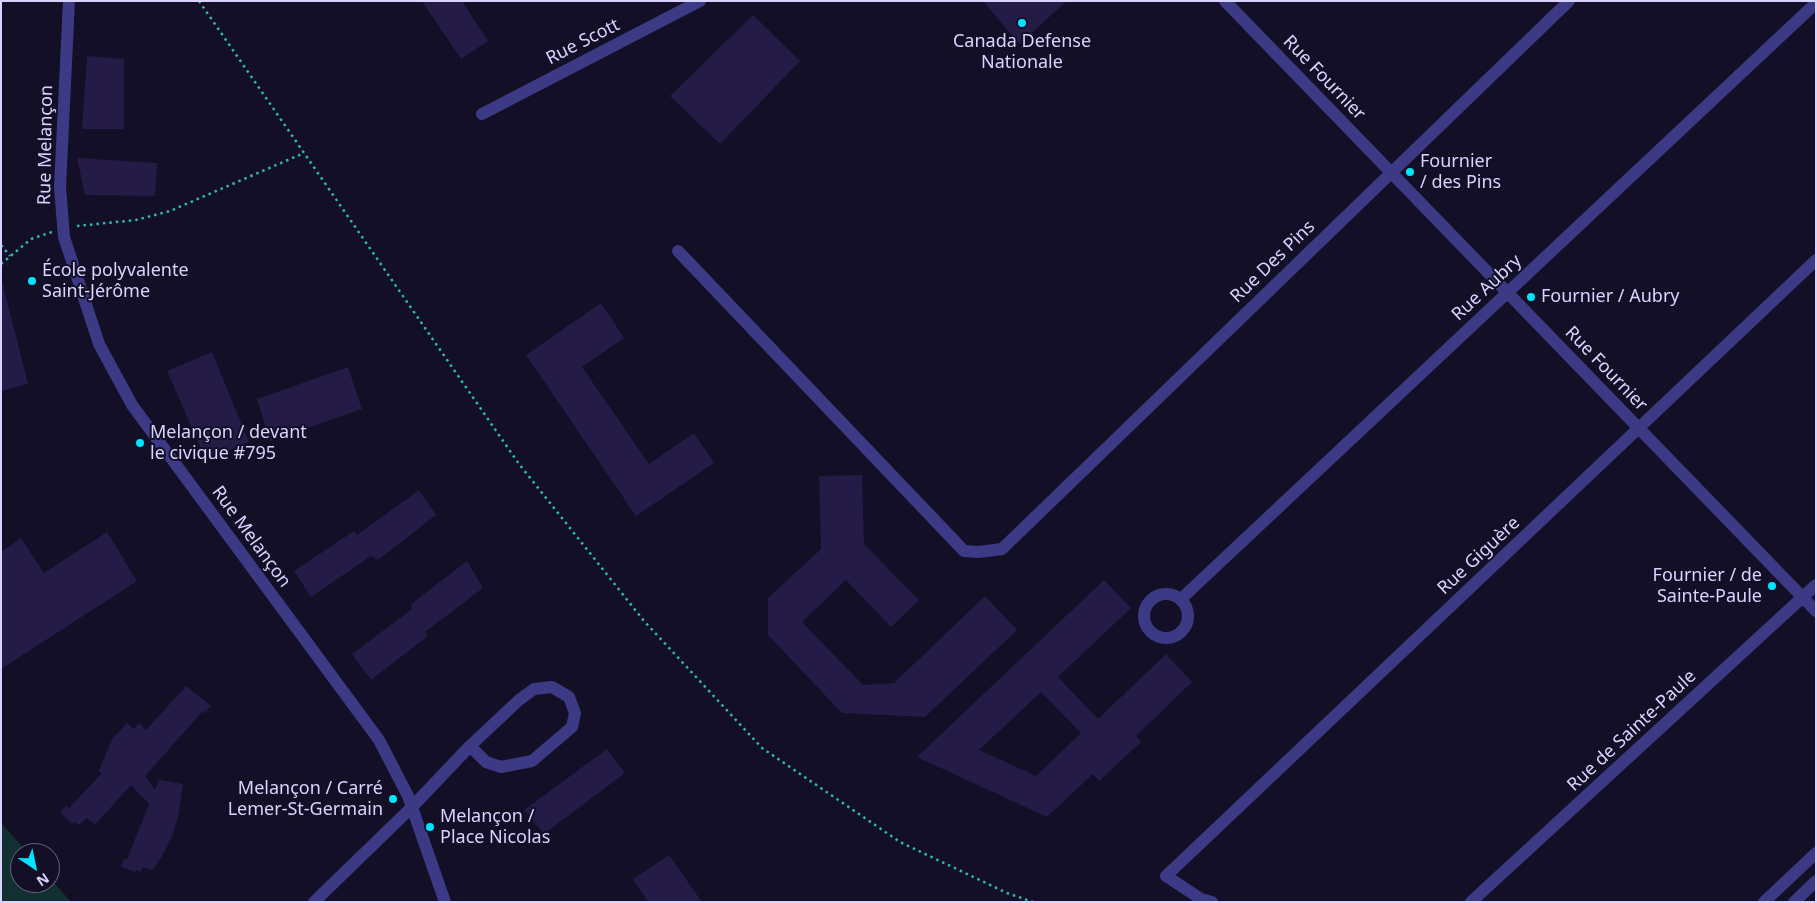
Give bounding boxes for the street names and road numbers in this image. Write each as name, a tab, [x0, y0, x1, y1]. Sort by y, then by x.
street label: Rue Scott	[543, 14, 623, 70]
street label: Rue Fournier	[1278, 31, 1370, 125]
street label: Rue Melançon	[34, 85, 58, 205]
street label: Rue Des Pins	[1226, 216, 1320, 308]
street label: Rue Aubry	[1448, 250, 1526, 326]
street label: Rue Fournier	[1560, 322, 1652, 416]
street label: Rue Melançon	[207, 482, 295, 592]
street label: Rue Giguère	[1433, 512, 1525, 600]
street label: Rue de Sainte-Paule	[1563, 666, 1701, 796]

